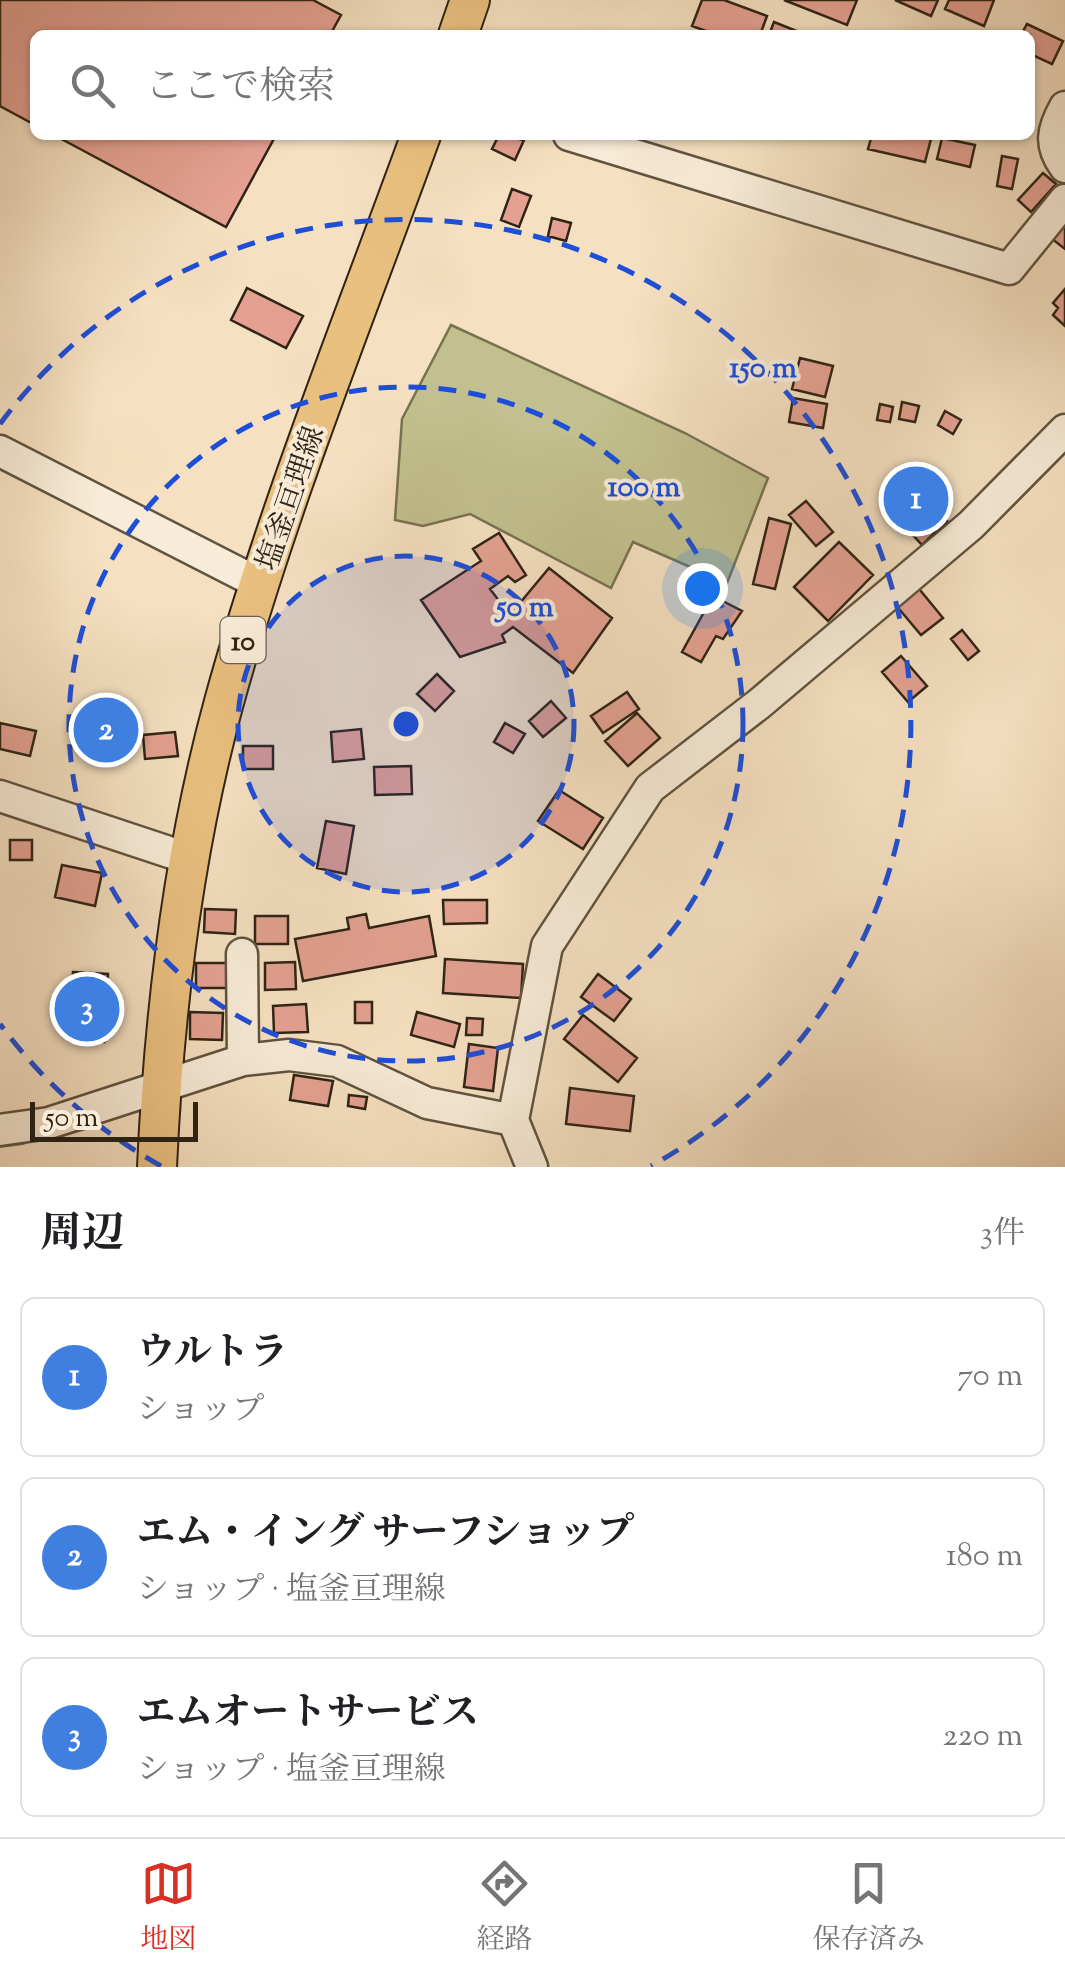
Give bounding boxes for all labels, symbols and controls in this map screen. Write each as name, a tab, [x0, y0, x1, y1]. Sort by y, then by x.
search box	[30, 30, 1035, 140]
icon: search	[65, 58, 120, 113]
text: ここで検索	[145, 62, 335, 116]
text: 150 m	[729, 348, 797, 391]
street label: 塩釜亘理線	[248, 421, 337, 577]
pin: 1	[884, 462, 948, 536]
text: 100 m	[608, 467, 681, 510]
your location	[677, 563, 728, 614]
text: 50 m	[494, 587, 554, 630]
road number: 10	[220, 617, 266, 663]
pin: 2	[74, 692, 138, 768]
centre of rings	[388, 706, 424, 742]
pin: 3	[54, 972, 120, 1046]
scale bar	[30, 1097, 198, 1142]
text: 50 m	[45, 1099, 99, 1139]
text: 周辺	[40, 1206, 124, 1266]
text: 3件	[980, 1212, 1025, 1258]
text: ウルトラ	[137, 1328, 288, 1382]
text: 1	[69, 1354, 80, 1400]
text: 70 m	[957, 1354, 1023, 1400]
text: ショップ	[137, 1388, 264, 1434]
text: エム・イング サーフショップ	[137, 1508, 634, 1562]
text: 2	[67, 1534, 82, 1580]
text: 180 m	[946, 1534, 1023, 1580]
text: ショップ · 塩釜亘理線	[137, 1568, 446, 1614]
text: エムオートサービス	[137, 1688, 479, 1742]
text: 3	[68, 1714, 81, 1760]
text: 220 m	[943, 1714, 1023, 1760]
text: ショップ · 塩釜亘理線	[137, 1748, 446, 1794]
tab: 地図	[140, 1856, 196, 1961]
tab: 経路	[476, 1856, 533, 1961]
tab: 保存済み	[813, 1856, 925, 1961]

